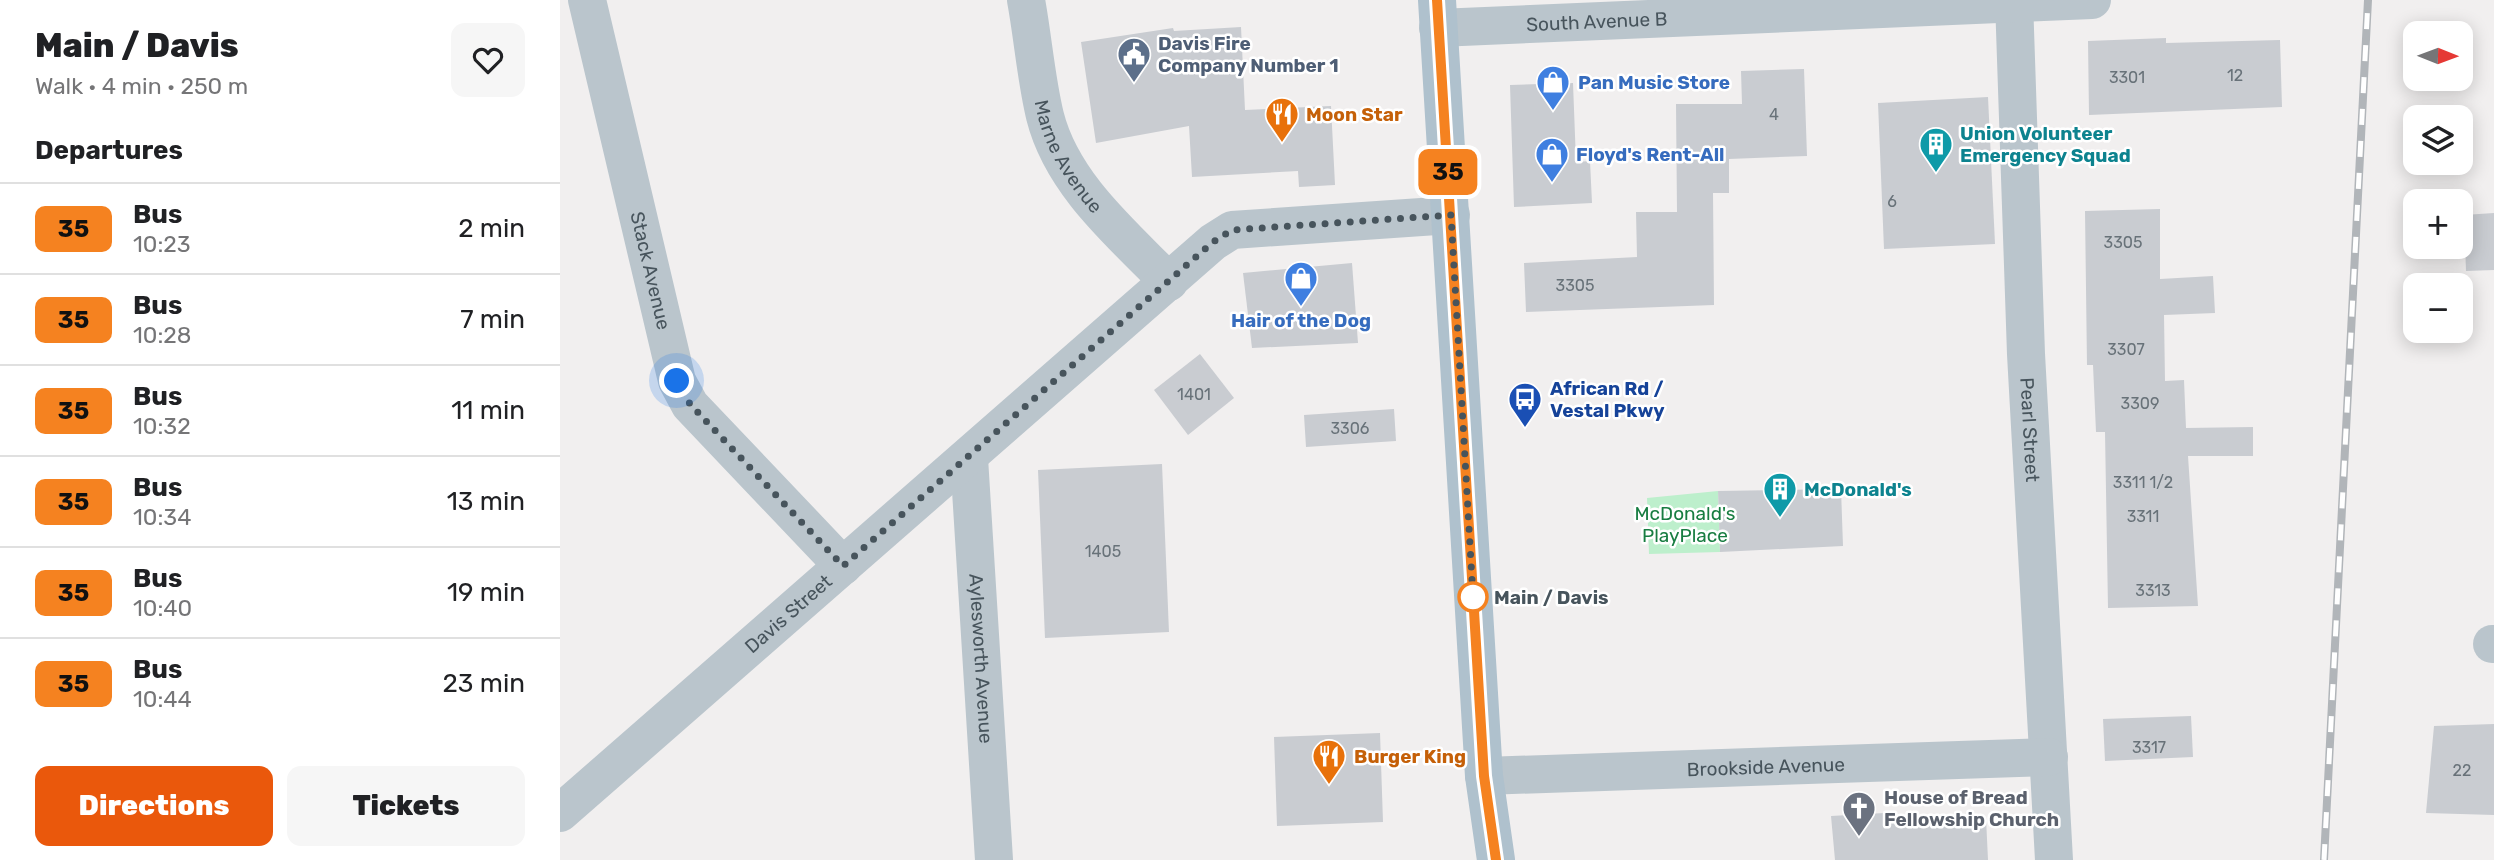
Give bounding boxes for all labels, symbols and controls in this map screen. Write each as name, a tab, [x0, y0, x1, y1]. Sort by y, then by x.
street label: South Avenue B	[1526, 7, 1668, 36]
north arrow	[2403, 21, 2473, 91]
map controls	[2403, 21, 2473, 343]
button: heart	[451, 23, 525, 97]
text: Main / Davis	[35, 26, 239, 65]
place label: Davis Fire Company Number 1	[1158, 32, 1339, 77]
public building icon: Davis Fire Company Number 1	[1115, 35, 1153, 84]
shop icon: Pan Music Store	[1534, 63, 1572, 112]
house number: 12	[2227, 66, 2243, 85]
house number: 3301	[2109, 68, 2145, 87]
place label: Pan Music Store	[1578, 71, 1730, 94]
text: Walk · 4 min · 250 m	[35, 72, 248, 100]
restaurant icon: Moon Star	[1263, 95, 1301, 144]
street label: Marne Avenue	[1030, 98, 1107, 218]
place label: Moon Star	[1306, 103, 1403, 126]
house number: 4	[1769, 105, 1779, 124]
button: layers	[2403, 105, 2473, 175]
place label: Union Volunteer Emergency Squad	[1960, 122, 2131, 167]
building icon: Union Volunteer Emergency Squad	[1917, 125, 1955, 174]
text: Departures	[35, 135, 183, 166]
shop icon: Floyd's Rent-All	[1533, 135, 1571, 184]
place label: Floyd's Rent-All	[1576, 143, 1725, 166]
line badge: 35	[1416, 149, 1480, 195]
text: 35	[1432, 158, 1464, 186]
button: +	[2403, 189, 2473, 259]
house number: 6	[1887, 192, 1897, 211]
text: Bus	[133, 199, 182, 230]
street label: Stack Avenue	[625, 209, 675, 332]
text: 2 min	[458, 213, 525, 244]
text: 35	[58, 215, 89, 243]
text: 10:23	[133, 230, 191, 258]
house number: 3305	[2104, 233, 2142, 252]
shop icon: Hair of the Dog	[1282, 259, 1320, 308]
button: −	[2403, 273, 2473, 343]
house number: 3305	[1556, 276, 1594, 295]
text: Bus	[133, 290, 182, 321]
text: 7 min	[460, 304, 525, 335]
text: 35	[58, 306, 89, 334]
place label: Hair of the Dog	[1231, 309, 1371, 332]
text: 10:28	[133, 321, 191, 349]
house number: 3307	[2107, 340, 2145, 359]
your location	[659, 363, 694, 398]
place label: African Rd / Vestal Pkwy	[1550, 377, 1665, 422]
street label: Pearl Street	[2015, 377, 2044, 483]
bus stop icon: African Rd / Vestal Pkwy	[1506, 380, 1544, 429]
text: Bus	[133, 381, 182, 412]
house number: 1401	[1177, 385, 1211, 404]
house number: 3309	[2121, 394, 2159, 413]
text: 11 min	[451, 395, 525, 426]
text: 35	[58, 397, 89, 425]
text: 10:32	[133, 412, 191, 440]
house number: 3306	[1330, 419, 1370, 438]
building icon: McDonald's	[1761, 470, 1799, 519]
text: Bus	[133, 472, 182, 503]
house number: 3311 1/2	[2113, 473, 2173, 492]
place label: McDonald's	[1804, 478, 1912, 501]
text: 13 min	[447, 486, 525, 517]
text: 35	[58, 488, 89, 516]
park label: McDonald's PlayPlace	[1635, 502, 1735, 547]
text: 10:34	[133, 503, 191, 531]
house number: 3311	[2127, 507, 2159, 526]
house number: 1405	[1085, 542, 1121, 561]
text: Bus	[133, 563, 182, 594]
street label: Davis Street	[740, 569, 837, 658]
street label: Aylesworth Avenue	[964, 573, 998, 744]
text: 19 min	[447, 577, 525, 608]
text: 35	[58, 579, 89, 607]
house number: 3313	[2135, 581, 2171, 600]
marker: Main / Davis	[1458, 582, 1488, 612]
place label: Main / Davis	[1494, 586, 1609, 609]
text: 10:40	[133, 594, 192, 622]
text: Bus	[133, 654, 182, 685]
text: 23 min	[443, 668, 525, 699]
text: 35	[58, 670, 89, 698]
text: 10:44	[133, 685, 192, 713]
restaurant icon: Burger King	[1310, 737, 1348, 786]
house number: 3317	[2132, 738, 2166, 757]
place label: Burger King	[1354, 745, 1466, 768]
street label: Brookside Avenue	[1686, 753, 1845, 781]
house number: 22	[2453, 761, 2471, 780]
button: Directions	[35, 766, 273, 846]
button: Tickets	[287, 766, 525, 846]
place label: House of Bread Fellowship Church	[1884, 786, 2059, 831]
church icon: House of Bread Fellowship Church	[1840, 789, 1878, 838]

